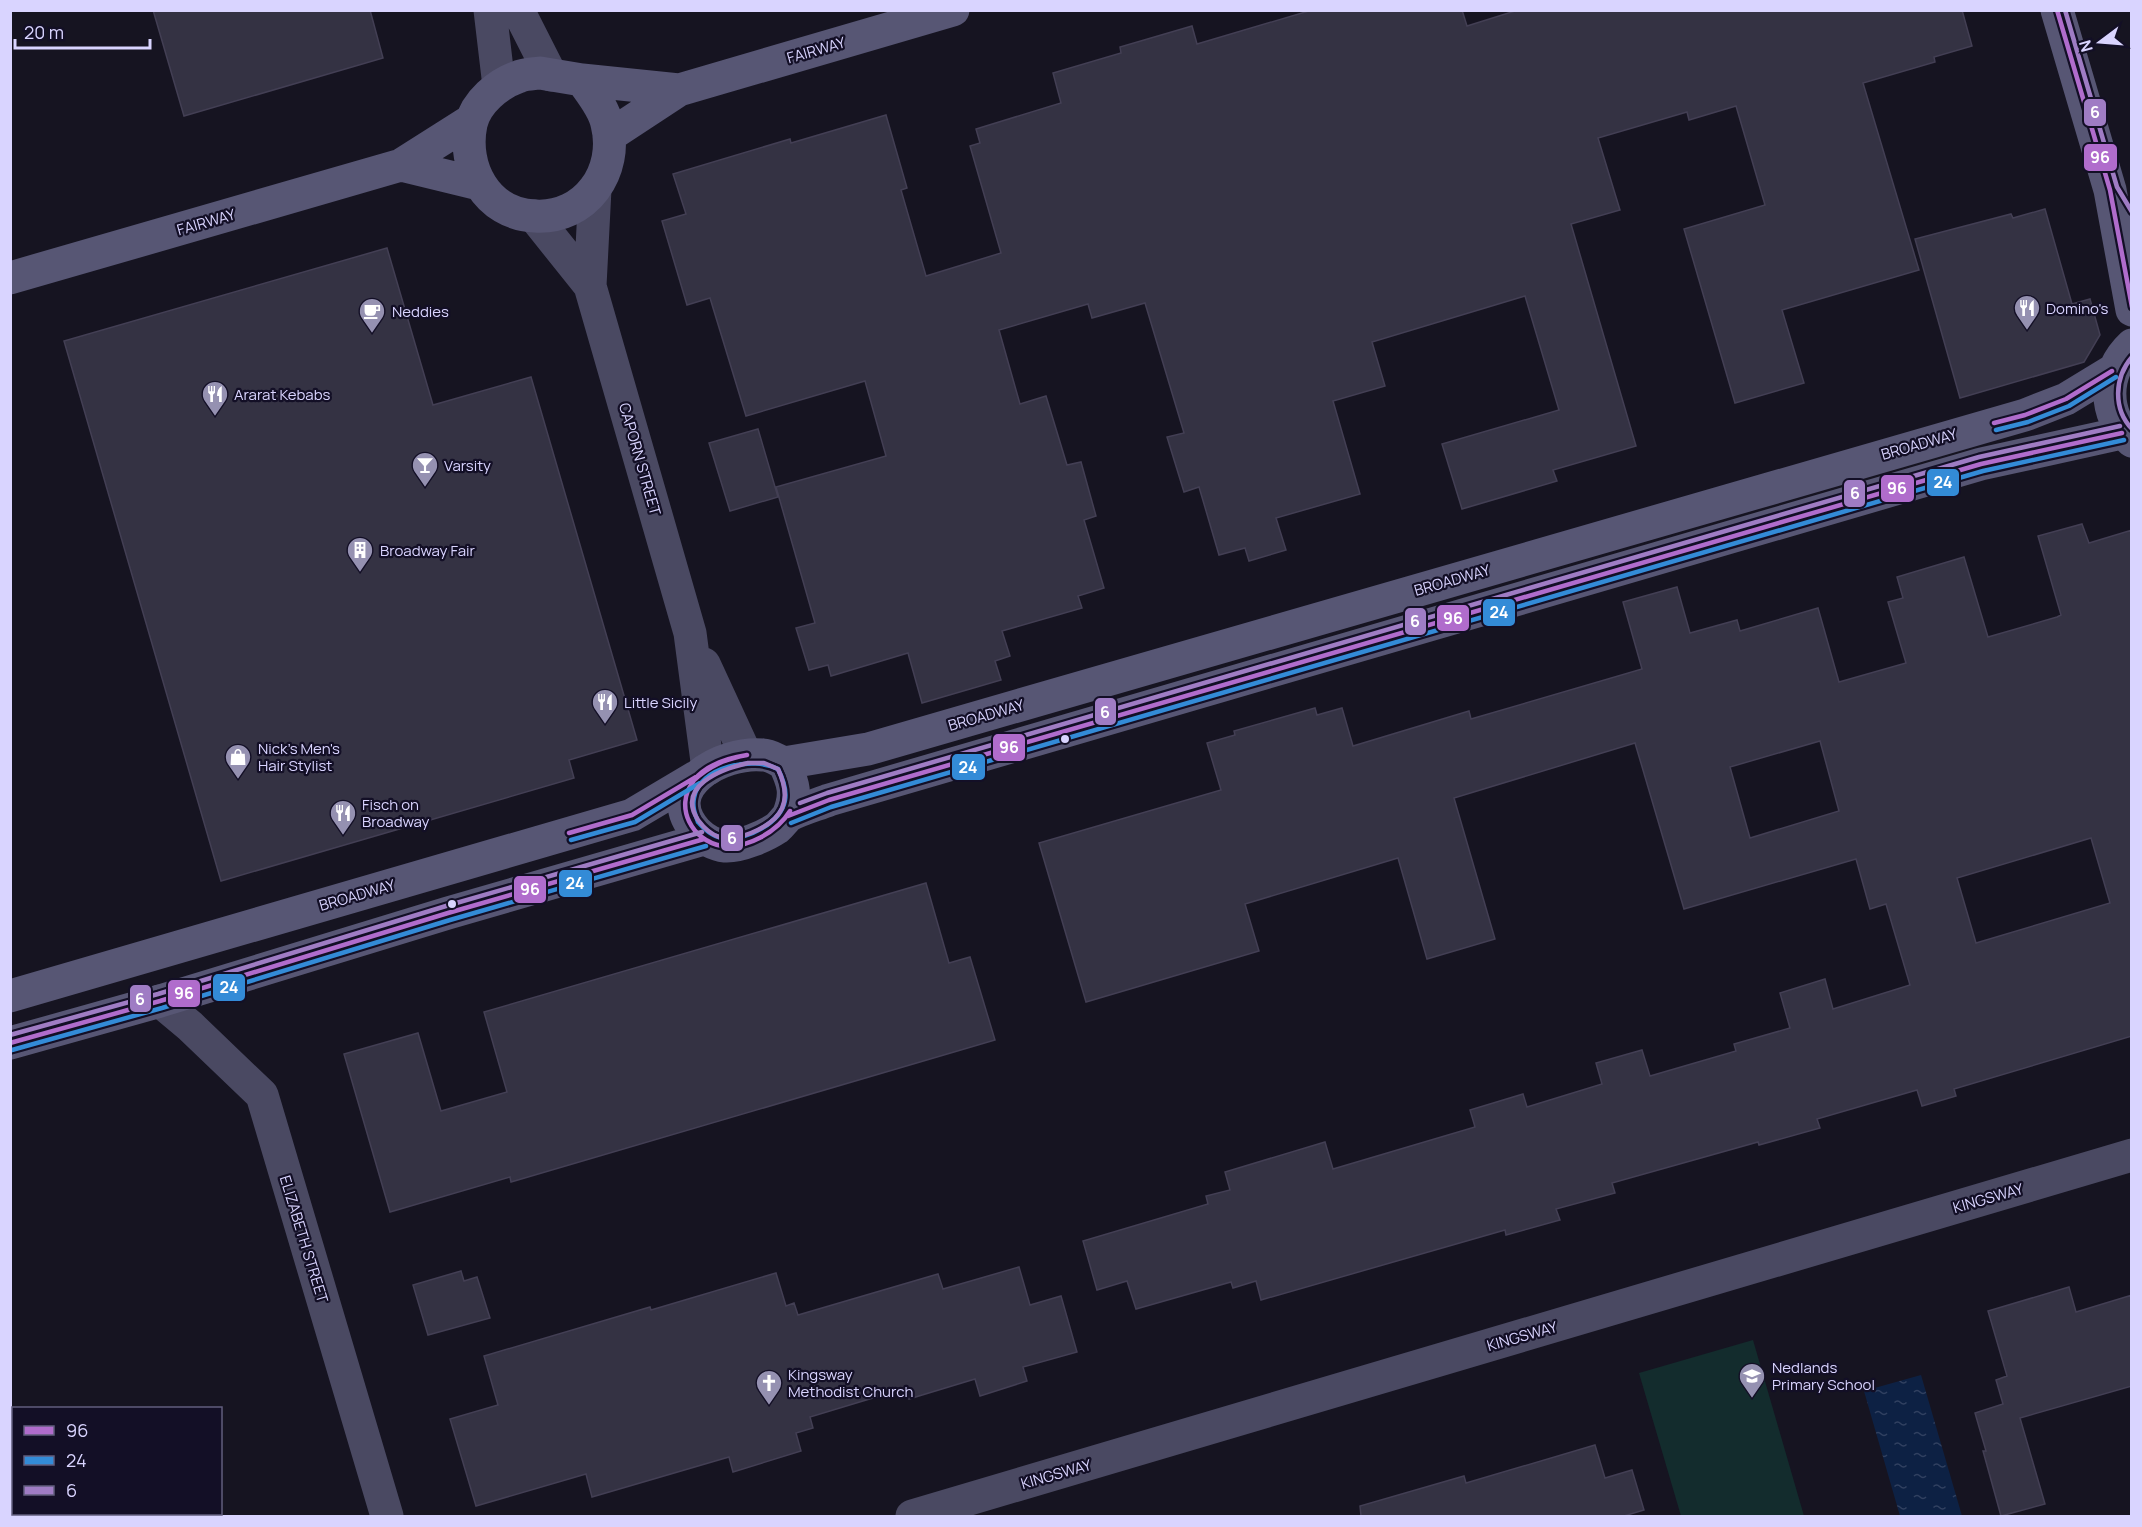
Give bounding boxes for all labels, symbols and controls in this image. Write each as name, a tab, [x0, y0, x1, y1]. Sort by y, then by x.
scale bar	[15, 12, 150, 50]
north arrow	[2070, 12, 2130, 72]
text: 20 m	[24, 20, 64, 44]
street label: FAIRWAY	[784, 31, 848, 68]
text: N	[2073, 38, 2098, 55]
line badge: 6	[2083, 98, 2107, 127]
text: 6	[2090, 101, 2100, 123]
line badge: 96	[2083, 143, 2118, 172]
text: 96	[2090, 146, 2110, 168]
street label: FAIRWAY	[174, 203, 238, 240]
restaurant icon: Domino's	[2012, 293, 2042, 331]
cafe icon: Neddies	[357, 296, 387, 334]
place label: Domino's	[2046, 298, 2108, 319]
place label: Neddies	[392, 301, 449, 322]
restaurant icon: Ararat Kebabs	[200, 379, 230, 417]
place label: Ararat Kebabs	[234, 384, 330, 405]
street label: CAPORN STREET	[614, 400, 666, 518]
street label: BROADWAY	[1878, 423, 1960, 465]
bar icon: Varsity	[410, 450, 440, 488]
place label: Varsity	[444, 455, 491, 476]
line badge: 24	[1926, 468, 1960, 497]
text: 24	[1934, 471, 1952, 493]
line badge: 96	[1880, 474, 1915, 503]
text: 96	[1887, 477, 1907, 499]
line badge: 6	[1843, 479, 1866, 508]
text: 6	[1850, 482, 1860, 504]
building icon: Broadway Fair	[345, 535, 375, 573]
place label: Broadway Fair	[380, 540, 475, 561]
street label: BROADWAY	[1411, 559, 1493, 601]
line badge: 24	[1482, 598, 1516, 627]
text: 24	[1490, 601, 1508, 623]
line badge: 96	[1436, 604, 1470, 632]
line badge: 6	[1404, 607, 1427, 636]
text: 96	[1443, 607, 1463, 629]
text: 6	[1410, 610, 1420, 632]
restaurant icon: Little Sicily	[590, 687, 620, 725]
place label: Little Sicily	[624, 692, 697, 713]
street label: BROADWAY	[945, 694, 1027, 736]
line badge: 6	[1094, 697, 1117, 726]
text: 6	[1100, 701, 1110, 723]
line badge: 96	[992, 733, 1026, 762]
unlabelled marker	[1059, 733, 1071, 745]
text: 96	[999, 736, 1019, 758]
place label: Nick's Men's Hair Stylist	[258, 738, 340, 776]
shop icon: Nick's Men's Hair Stylist	[223, 742, 253, 780]
line badge: 24	[951, 753, 986, 781]
text: 24	[959, 756, 977, 778]
place label: Fisch on Broadway	[362, 794, 429, 832]
restaurant icon: Fisch on Broadway	[328, 798, 358, 836]
line badge: 6	[720, 824, 744, 852]
text: 6	[727, 827, 737, 849]
line badge: 24	[558, 869, 593, 898]
text: 24	[566, 872, 584, 894]
street label: BROADWAY	[316, 874, 398, 916]
line badge: 96	[513, 875, 547, 904]
text: 96	[520, 878, 540, 900]
unlabelled marker	[446, 898, 458, 910]
line badge: 24	[212, 973, 246, 1002]
text: 24	[220, 976, 238, 998]
line badge: 96	[167, 979, 201, 1008]
text: 96	[174, 982, 194, 1004]
line badge: 6	[129, 984, 152, 1013]
text: 6	[135, 988, 145, 1010]
street label: ELIZABETH STREET	[275, 1173, 333, 1305]
street label: KINGSWAY	[1950, 1178, 2026, 1218]
street label: KINGSWAY	[1484, 1316, 1560, 1356]
place label: Nedlands Primary School	[1772, 1357, 1875, 1395]
school or university icon: Nedlands Primary School	[1737, 1361, 1767, 1399]
place label: Kingsway Methodist Church	[788, 1364, 914, 1402]
church icon: Kingsway Methodist Church	[754, 1368, 784, 1406]
legend	[12, 1407, 222, 1515]
text: 96	[66, 1418, 88, 1442]
text: 24	[66, 1448, 87, 1472]
street label: KINGSWAY	[1018, 1454, 1094, 1494]
text: 6	[66, 1478, 77, 1502]

